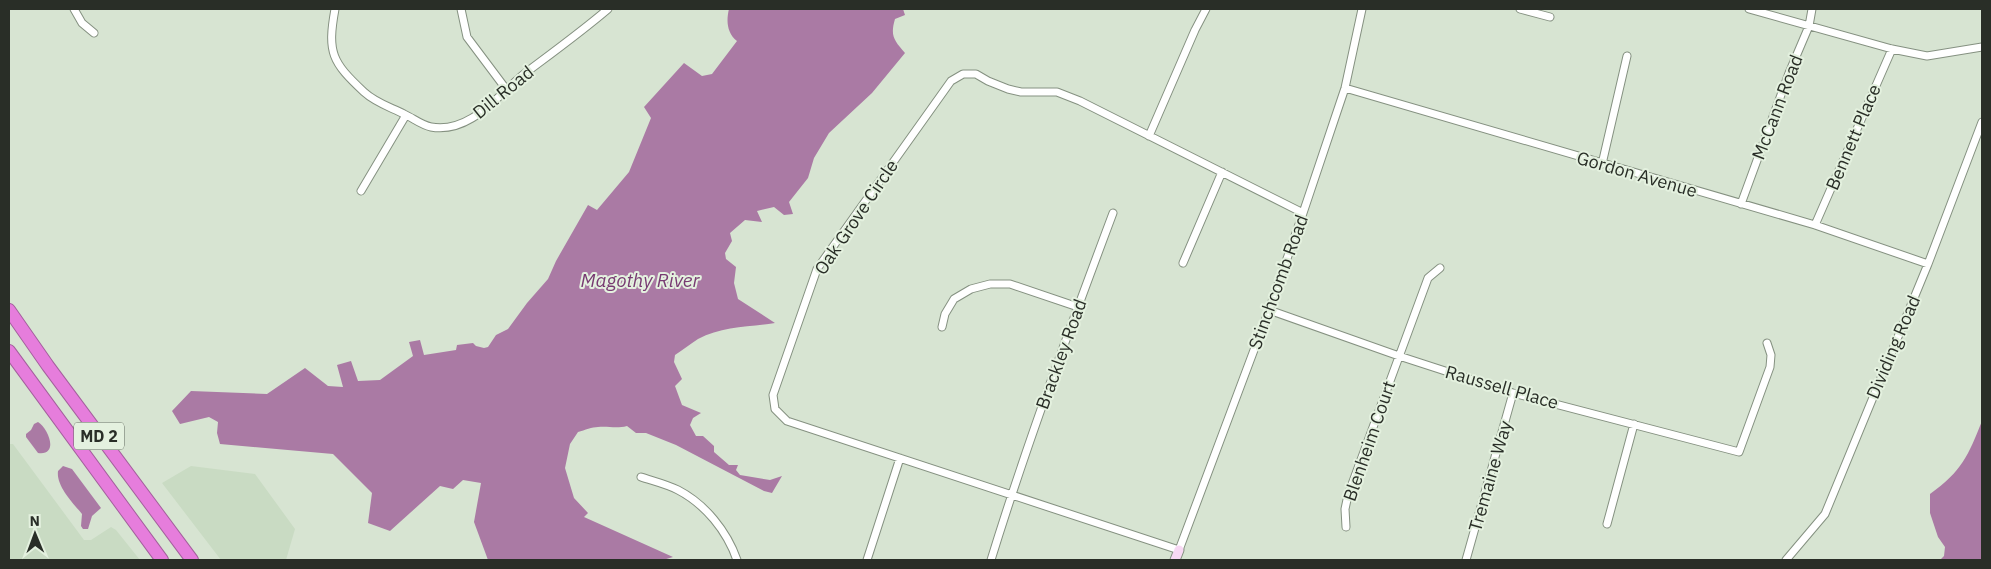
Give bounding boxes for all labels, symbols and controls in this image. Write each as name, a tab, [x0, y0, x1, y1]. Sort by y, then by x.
street label: McCann Road	[1746, 51, 1808, 163]
street label: Dill Road	[468, 60, 538, 124]
street label: Bennett Place	[1820, 80, 1886, 193]
street label: Gordon Avenue	[1574, 146, 1700, 202]
street label: Oak Grove Circle	[809, 155, 903, 279]
street label: Stinchcomb Road	[1243, 212, 1313, 352]
water label: Magothy River	[581, 268, 701, 292]
street label: Dividing Road	[1861, 292, 1925, 402]
street label: Brackley Road	[1030, 296, 1092, 412]
street label: Raussell Place	[1443, 360, 1561, 414]
street label: Blenheim Court	[1338, 378, 1400, 504]
street label: Tremaine Way	[1463, 418, 1517, 534]
road number: MD 2	[74, 422, 124, 450]
north arrow	[10, 509, 60, 559]
text: N	[30, 512, 40, 530]

